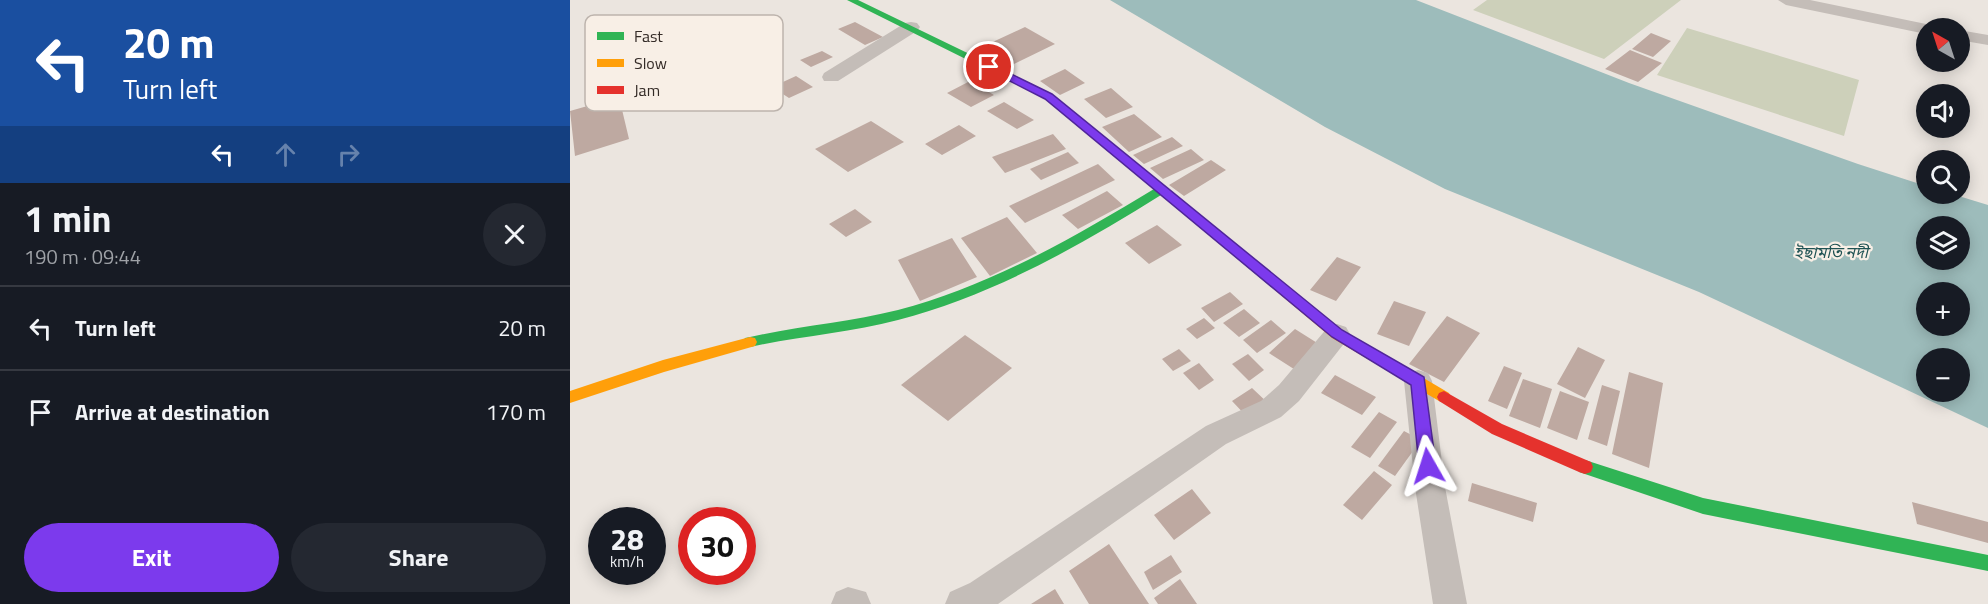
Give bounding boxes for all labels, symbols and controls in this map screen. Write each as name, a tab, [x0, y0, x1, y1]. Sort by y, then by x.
text: 20 m	[123, 10, 215, 74]
legend	[585, 15, 783, 111]
north arrow	[1916, 18, 1970, 72]
map controls	[1916, 18, 1970, 402]
icon: left	[24, 24, 102, 102]
text: Fast	[634, 24, 663, 48]
pin	[963, 41, 1014, 92]
icon: arrive	[972, 50, 1005, 83]
text: Slow	[634, 51, 667, 75]
text: Turn left	[123, 68, 217, 109]
text: Jam	[634, 78, 660, 102]
button: sound	[1916, 84, 1970, 138]
icon: left	[206, 138, 239, 171]
icon: ahead	[269, 138, 302, 171]
icon: right	[332, 138, 365, 171]
button: search	[1916, 150, 1970, 204]
text: 1 min	[24, 191, 111, 246]
button: close	[483, 203, 546, 266]
button: layers	[1916, 216, 1970, 270]
water label: ইছামতি নদী	[1794, 240, 1871, 264]
text: 190 m · 09:44	[24, 241, 141, 272]
button: +	[1916, 282, 1970, 336]
text: Turn left	[75, 311, 156, 345]
text: 20 m	[498, 311, 546, 345]
icon: left	[24, 312, 57, 345]
button: −	[1916, 348, 1970, 402]
text: Arrive at destination	[75, 395, 270, 429]
text: 170 m	[486, 395, 546, 429]
icon: arrive	[24, 396, 57, 429]
position arrow	[1396, 434, 1460, 498]
speed limit sign: 30	[678, 507, 756, 585]
text: 28	[610, 516, 644, 562]
button: Exit	[24, 523, 279, 592]
button: Share	[291, 523, 546, 592]
text: km/h	[610, 550, 644, 573]

